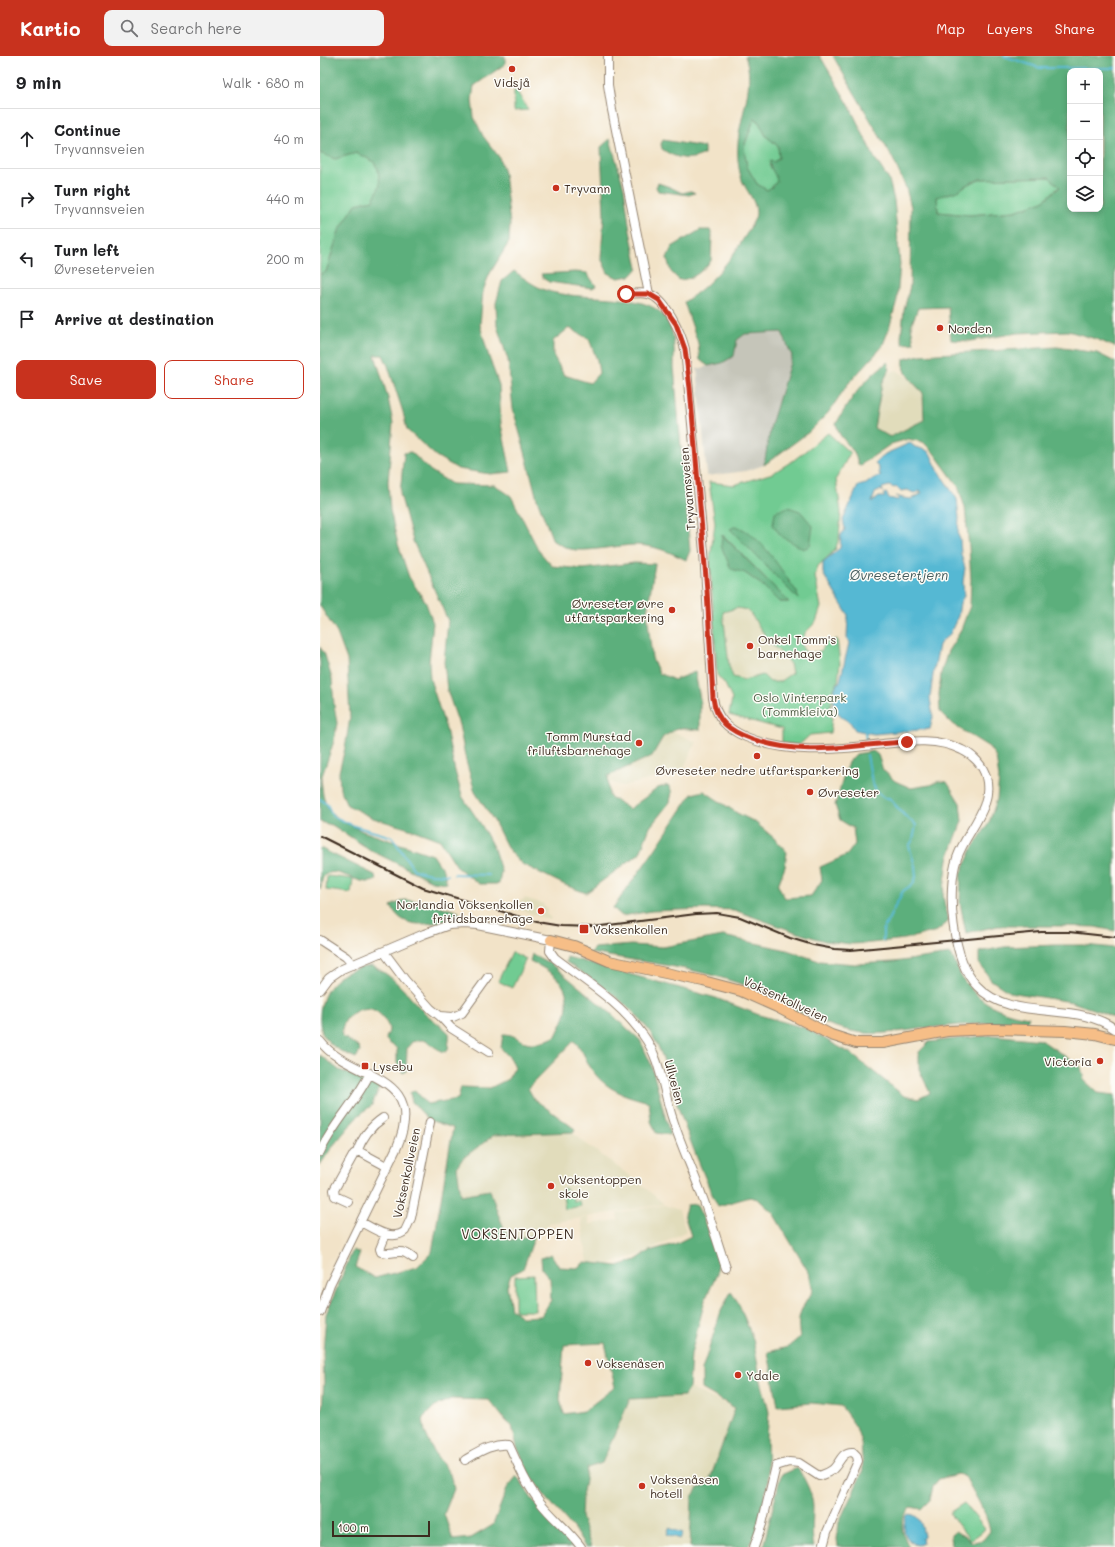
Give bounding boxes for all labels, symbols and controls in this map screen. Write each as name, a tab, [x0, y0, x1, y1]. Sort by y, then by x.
search box	[104, 10, 384, 46]
text: Kartio	[20, 16, 80, 41]
icon: search	[118, 17, 140, 39]
text: Search here	[150, 18, 242, 38]
text: Map	[936, 19, 965, 38]
text: Layers	[987, 19, 1033, 38]
text: Share	[1055, 19, 1095, 38]
marker: Vidsjå	[507, 64, 517, 74]
map controls	[1067, 68, 1103, 212]
button: +	[1067, 68, 1103, 104]
text: 9 min	[16, 71, 61, 93]
text: Walk · 680 m	[222, 74, 304, 91]
place label: Vidsjå	[494, 74, 530, 90]
button: −	[1067, 104, 1103, 140]
text: Continue	[54, 120, 121, 140]
icon: ahead	[16, 128, 38, 150]
text: 40 m	[274, 130, 304, 147]
text: Tryvannsveien	[54, 140, 144, 157]
button: locate	[1067, 140, 1103, 176]
button: layers	[1067, 176, 1103, 212]
text: Turn right	[54, 180, 131, 200]
place label: Tryvann	[564, 180, 610, 196]
marker: Tryvann	[551, 183, 561, 193]
icon: right	[16, 188, 38, 210]
text: 440 m	[266, 190, 304, 207]
text: Tryvannsveien	[54, 200, 144, 217]
text: Turn left	[54, 240, 119, 260]
icon: left	[16, 248, 38, 270]
text: 200 m	[266, 250, 304, 267]
text: Øvreseterveien	[54, 260, 155, 277]
route start	[617, 285, 635, 303]
icon: arrive	[16, 308, 38, 330]
text: Arrive at destination	[54, 309, 214, 329]
place label: Norden	[948, 320, 992, 336]
marker: Norden	[935, 323, 945, 333]
button: Save	[16, 360, 156, 399]
button: Share	[164, 360, 304, 399]
street label: Tryvannsveien	[675, 447, 699, 531]
water label: Øvresetertjern	[850, 566, 948, 583]
place label: Øvreseter øvre utfartsparkering	[565, 595, 664, 625]
marker: Øvreseter øvre utfartsparkering	[667, 605, 677, 615]
place label: Onkel Tomm's barnehage	[758, 631, 836, 661]
marker: Onkel Tomm's barnehage	[745, 641, 755, 651]
park label: Oslo Vinterpark (Tommkleiva)	[753, 689, 847, 719]
place label: Tomm Murstad friluftsbarnehage	[527, 728, 631, 758]
route end	[898, 733, 916, 751]
marker: Tomm Murstad friluftsbarnehage	[634, 738, 644, 748]
marker: Øvreseter nedre utfartsparkering	[752, 751, 762, 761]
place label: Øvreseter nedre utfartsparkering	[655, 762, 859, 778]
place label: Øvreseter	[818, 784, 879, 800]
marker: Øvreseter	[805, 787, 815, 797]
place label: Norlandia Voksenkollen fritidsbarnehage	[397, 896, 533, 926]
marker: Norlandia Voksenkollen fritidsbarnehage	[536, 906, 546, 916]
place label: Voksenkollen	[593, 921, 668, 937]
marker: Voksenkollen	[578, 923, 590, 935]
street label: Voksenkollveien	[741, 972, 831, 1026]
place label: Victoria	[1044, 1053, 1092, 1069]
marker: Victoria	[1095, 1056, 1105, 1066]
place label: Lysebu	[373, 1058, 413, 1074]
street label: Ullveien	[661, 1058, 689, 1106]
marker: Lysebu	[360, 1061, 370, 1071]
street label: Voksenkollveien	[389, 1126, 423, 1220]
place label: Voksentoppen skole	[559, 1171, 641, 1201]
marker: Voksentoppen skole	[546, 1181, 556, 1191]
district label: VOKSENTOPPEN	[461, 1225, 575, 1242]
place label: Voksenåsen	[596, 1355, 665, 1371]
marker: Voksenåsen	[583, 1358, 593, 1368]
place label: Ydale	[746, 1367, 779, 1383]
marker: Ydale	[733, 1370, 743, 1380]
place label: Voksenåsen hotell	[650, 1471, 719, 1501]
marker: Voksenåsen hotell	[637, 1481, 647, 1491]
scale bar	[332, 1519, 430, 1538]
text: 100 m	[338, 1520, 369, 1535]

